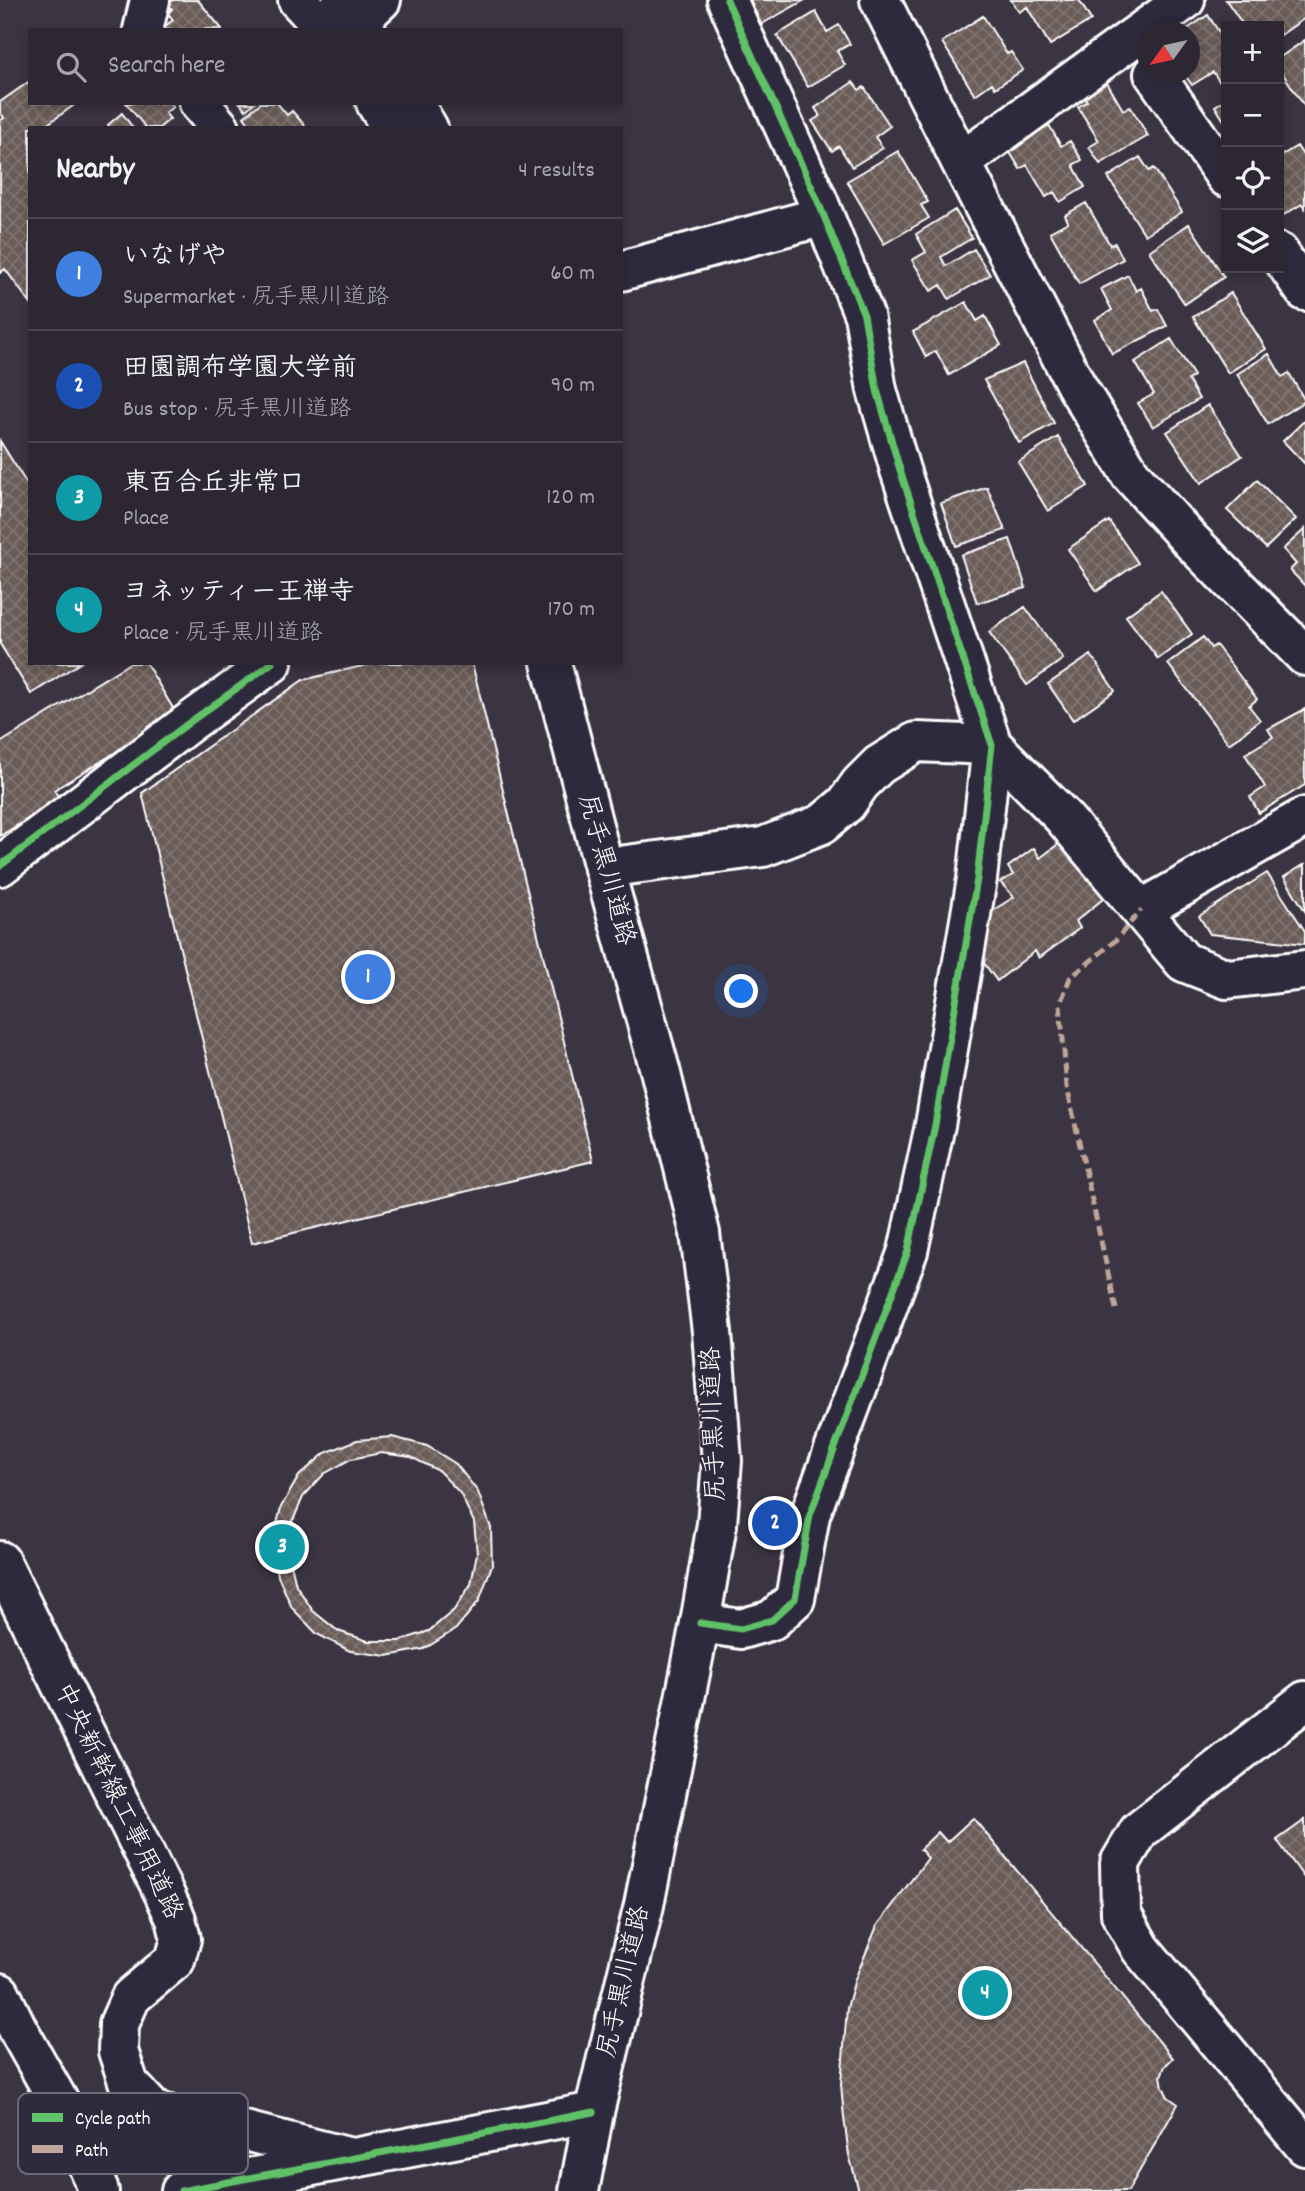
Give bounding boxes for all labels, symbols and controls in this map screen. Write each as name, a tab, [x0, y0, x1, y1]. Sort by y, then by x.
north arrow	[1137, 21, 1200, 84]
map controls	[1221, 21, 1284, 273]
button: +	[1221, 21, 1284, 84]
search box	[28, 28, 623, 105]
icon: search	[52, 48, 90, 86]
text: Search here	[108, 48, 226, 85]
button: −	[1221, 84, 1284, 147]
button: locate	[1221, 147, 1284, 210]
text: Nearby	[56, 150, 134, 193]
text: 4 results	[518, 155, 595, 188]
button: layers	[1221, 210, 1284, 273]
text: いなげや	[123, 239, 227, 276]
text: 1	[76, 258, 82, 291]
text: 60 m	[550, 258, 595, 291]
text: Supermarket · 尻手黒川道路	[123, 282, 389, 315]
text: 田園調布学園大学前	[123, 351, 357, 388]
text: 2	[74, 370, 84, 403]
text: 90 m	[551, 370, 595, 403]
text: Bus stop · 尻手黒川道路	[123, 394, 352, 427]
text: 東百合丘非常口	[123, 466, 305, 503]
text: 3	[74, 482, 84, 515]
text: 120 m	[546, 482, 595, 515]
text: Place	[123, 503, 169, 536]
text: ヨネッティー王禅寺	[123, 575, 354, 612]
text: 4	[74, 594, 84, 627]
text: 170 m	[548, 594, 595, 627]
text: Place · 尻手黒川道路	[123, 618, 323, 651]
street label: 尻手黒川道路	[567, 790, 643, 950]
pin: 1	[345, 951, 391, 1003]
your location	[724, 974, 758, 1008]
street label: 尻手黒川道路	[694, 1345, 736, 1503]
pin: 2	[752, 1497, 798, 1549]
pin: 3	[259, 1521, 305, 1573]
street label: 中央新幹線工事用道路	[43, 1677, 191, 1927]
street label: 尻手黒川道路	[589, 1902, 661, 2062]
pin: 4	[962, 1967, 1008, 2019]
legend	[18, 2093, 248, 2174]
text: Cycle path	[75, 2107, 150, 2134]
text: Path	[75, 2139, 108, 2166]

